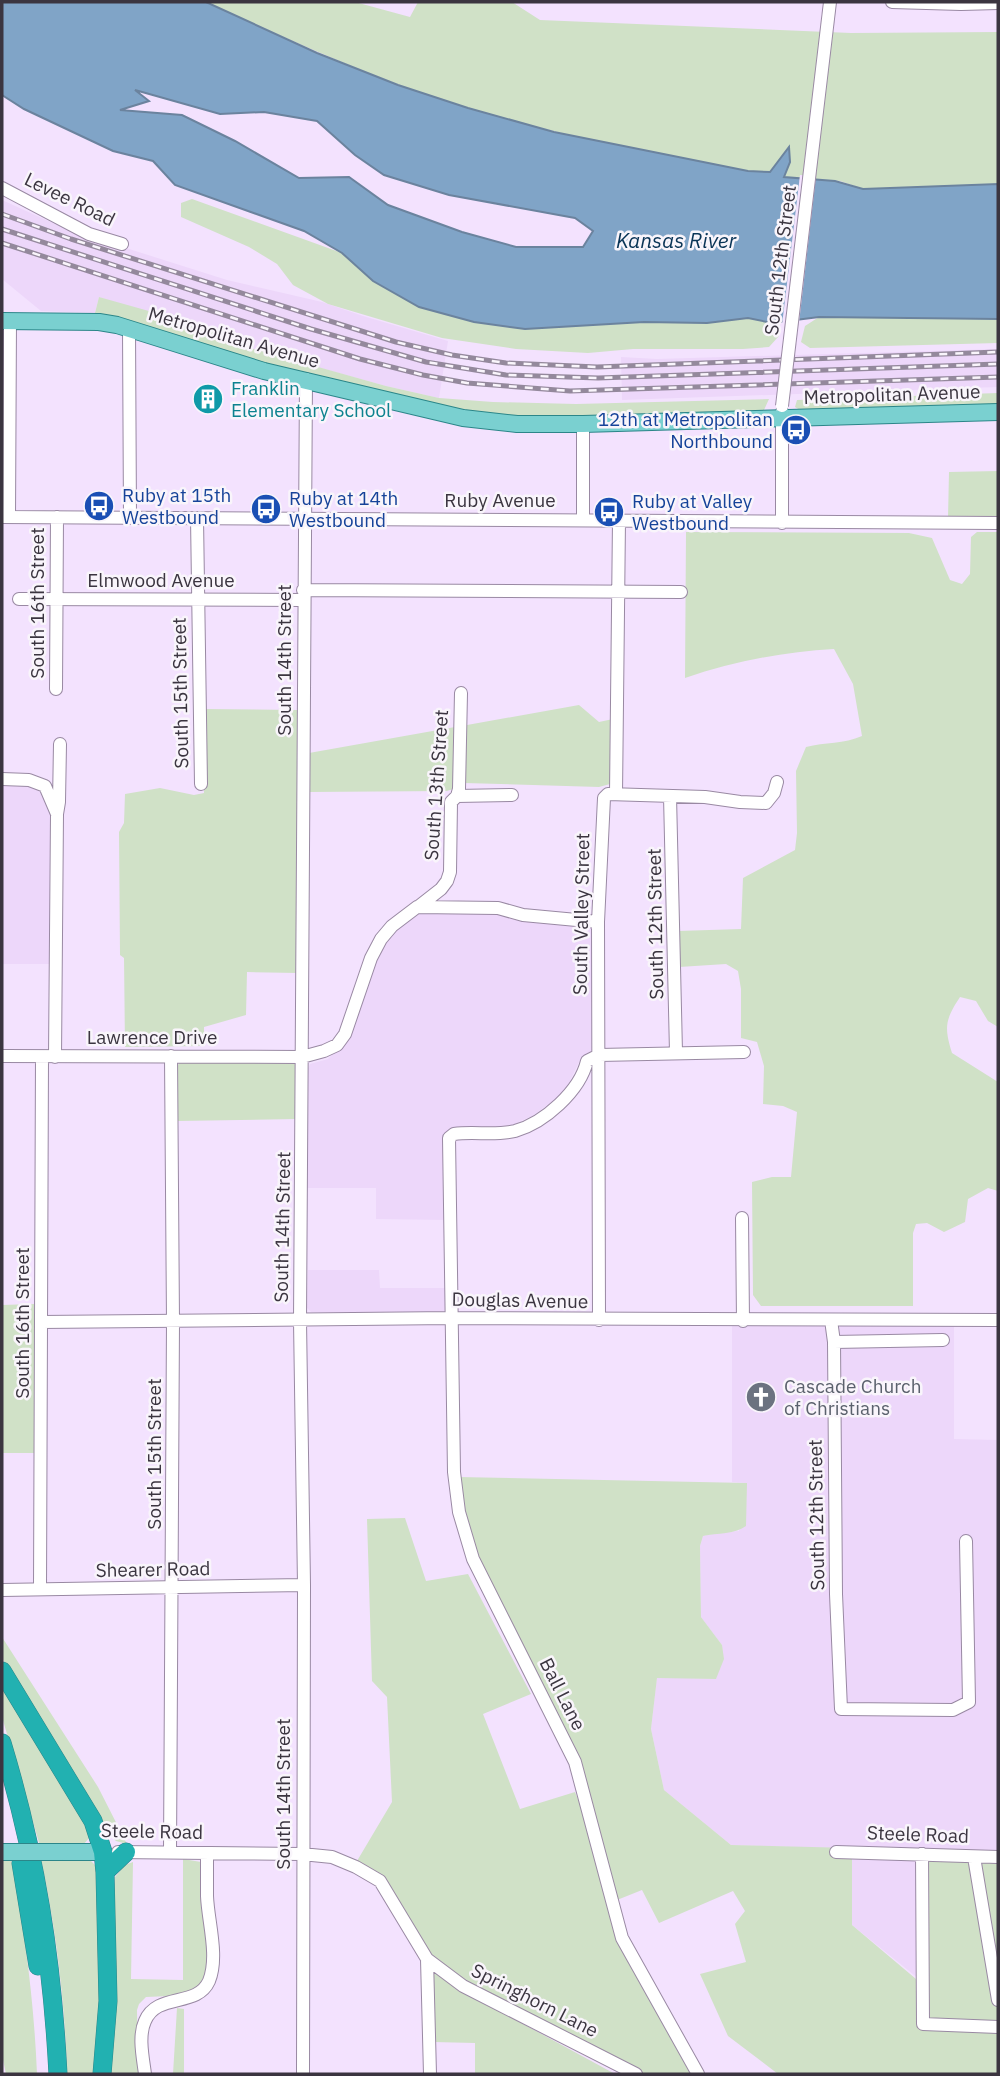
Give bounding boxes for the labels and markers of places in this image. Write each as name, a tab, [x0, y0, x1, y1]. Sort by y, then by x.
place label: Franklin Elementary School	[231, 376, 391, 422]
building icon: Franklin Elementary School	[191, 382, 225, 416]
place label: 12th at Metropolitan Northbound	[598, 407, 773, 453]
bus stop icon: 12th at Metropolitan Northbound	[779, 413, 813, 447]
place label: Ruby at 15th Westbound	[122, 483, 231, 529]
place label: Ruby at 14th Westbound	[289, 486, 398, 532]
bus stop icon: Ruby at 15th Westbound	[82, 489, 116, 523]
place label: Ruby at Valley Westbound	[632, 489, 753, 535]
bus stop icon: Ruby at 14th Westbound	[249, 492, 283, 526]
bus stop icon: Ruby at Valley Westbound	[592, 495, 626, 529]
place label: Cascade Church of Christians	[784, 1374, 921, 1420]
church icon: Cascade Church of Christians	[744, 1380, 778, 1414]

